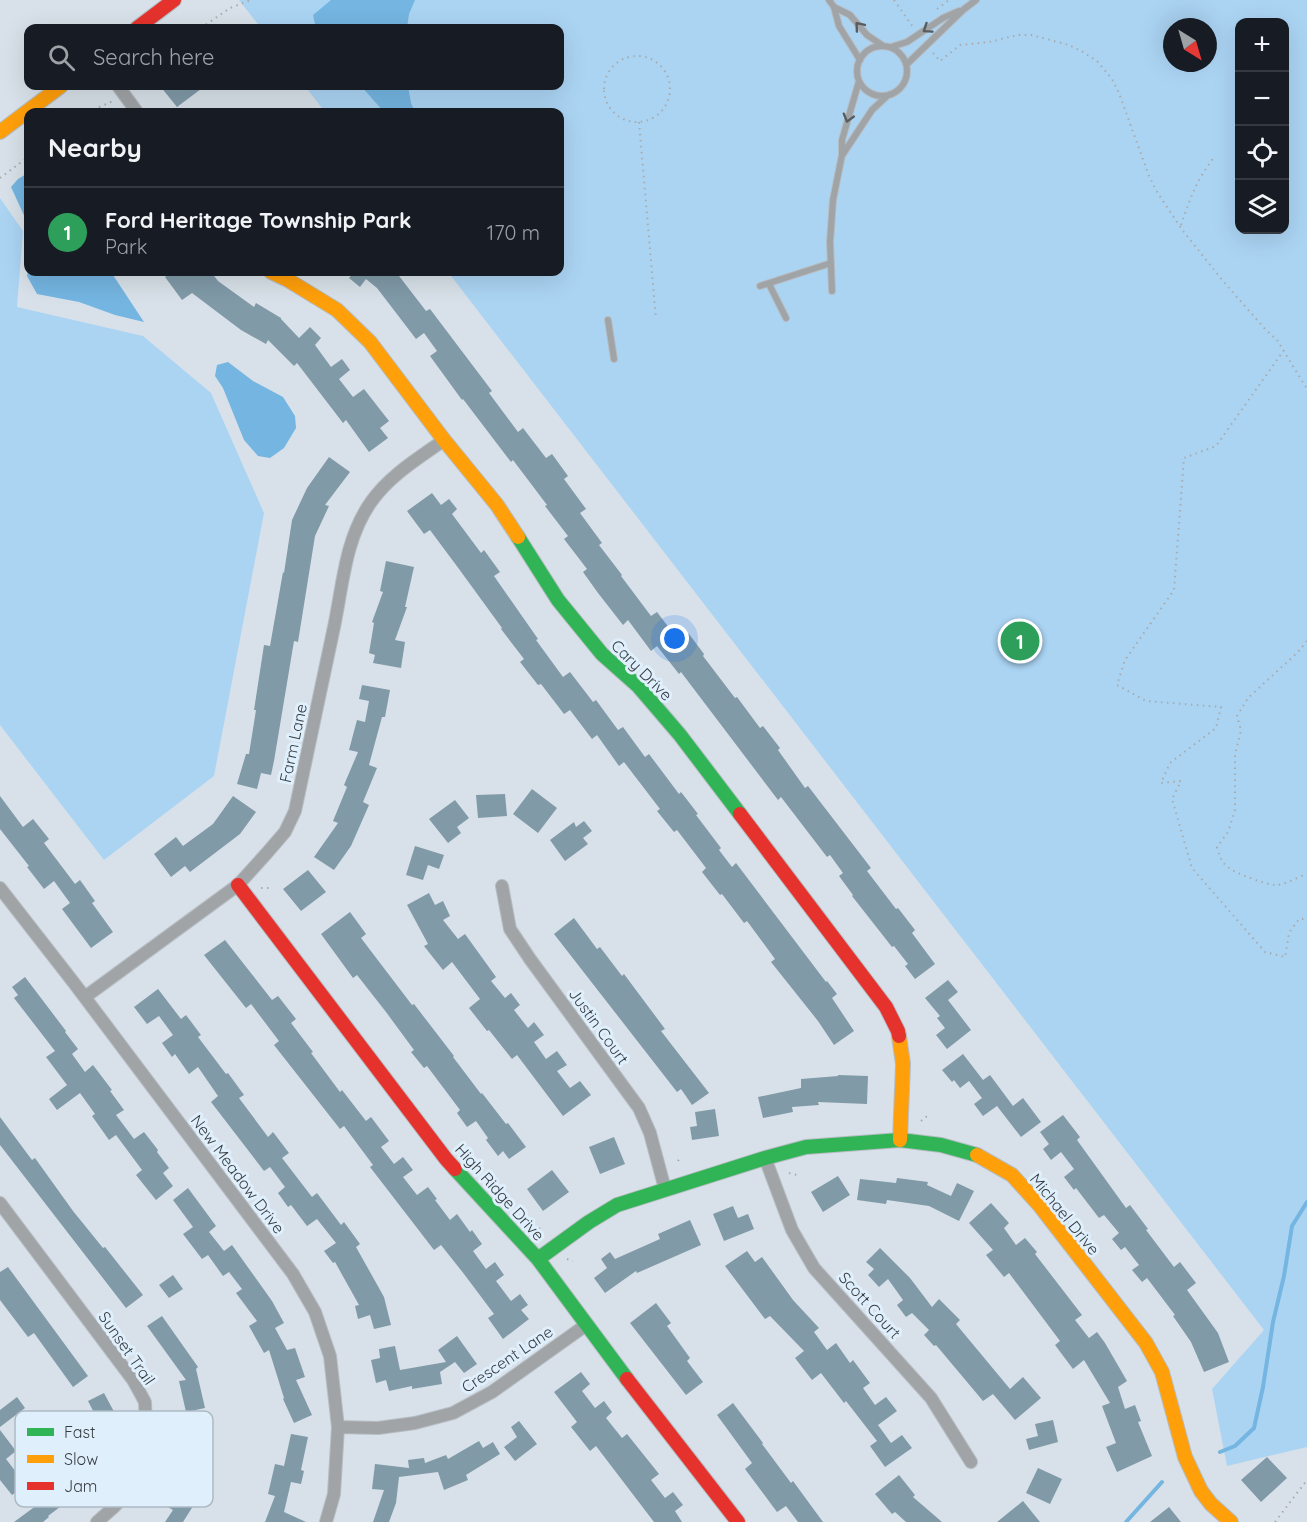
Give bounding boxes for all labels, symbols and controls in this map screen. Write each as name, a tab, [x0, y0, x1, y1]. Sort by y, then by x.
north arrow	[1163, 18, 1217, 72]
map controls	[1235, 18, 1289, 234]
button: +	[1235, 18, 1289, 72]
one-way arrow	[855, 22, 866, 33]
one-way arrow	[922, 22, 933, 33]
search box	[24, 24, 564, 90]
icon: search	[45, 41, 78, 74]
text: Search here	[93, 43, 214, 71]
button: −	[1235, 72, 1289, 126]
one-way arrow	[843, 112, 855, 123]
button: locate	[1235, 126, 1289, 180]
text: Nearby	[48, 131, 142, 164]
button: layers	[1235, 180, 1289, 234]
text: Ford Heritage Township Park	[105, 206, 411, 234]
text: 1	[64, 220, 71, 245]
text: 170 m	[487, 220, 540, 245]
text: Park	[105, 234, 147, 259]
pin: 1	[1000, 618, 1040, 664]
your location	[660, 624, 689, 653]
street label: Cary Drive	[607, 635, 677, 705]
street label: Farm Lane	[275, 702, 311, 784]
street label: Justin Court	[565, 984, 633, 1068]
street label: New Meadow Drive	[187, 1111, 289, 1237]
street label: High Ridge Drive	[451, 1139, 549, 1245]
street label: Michael Drive	[1026, 1169, 1104, 1259]
street label: Scott Court	[835, 1267, 905, 1343]
street label: Sunset Trail	[94, 1307, 160, 1389]
street label: Crescent Lane	[458, 1321, 556, 1397]
legend	[15, 1411, 213, 1507]
text: Fast	[64, 1422, 95, 1442]
text: Slow	[64, 1449, 98, 1469]
text: Jam	[64, 1476, 97, 1496]

